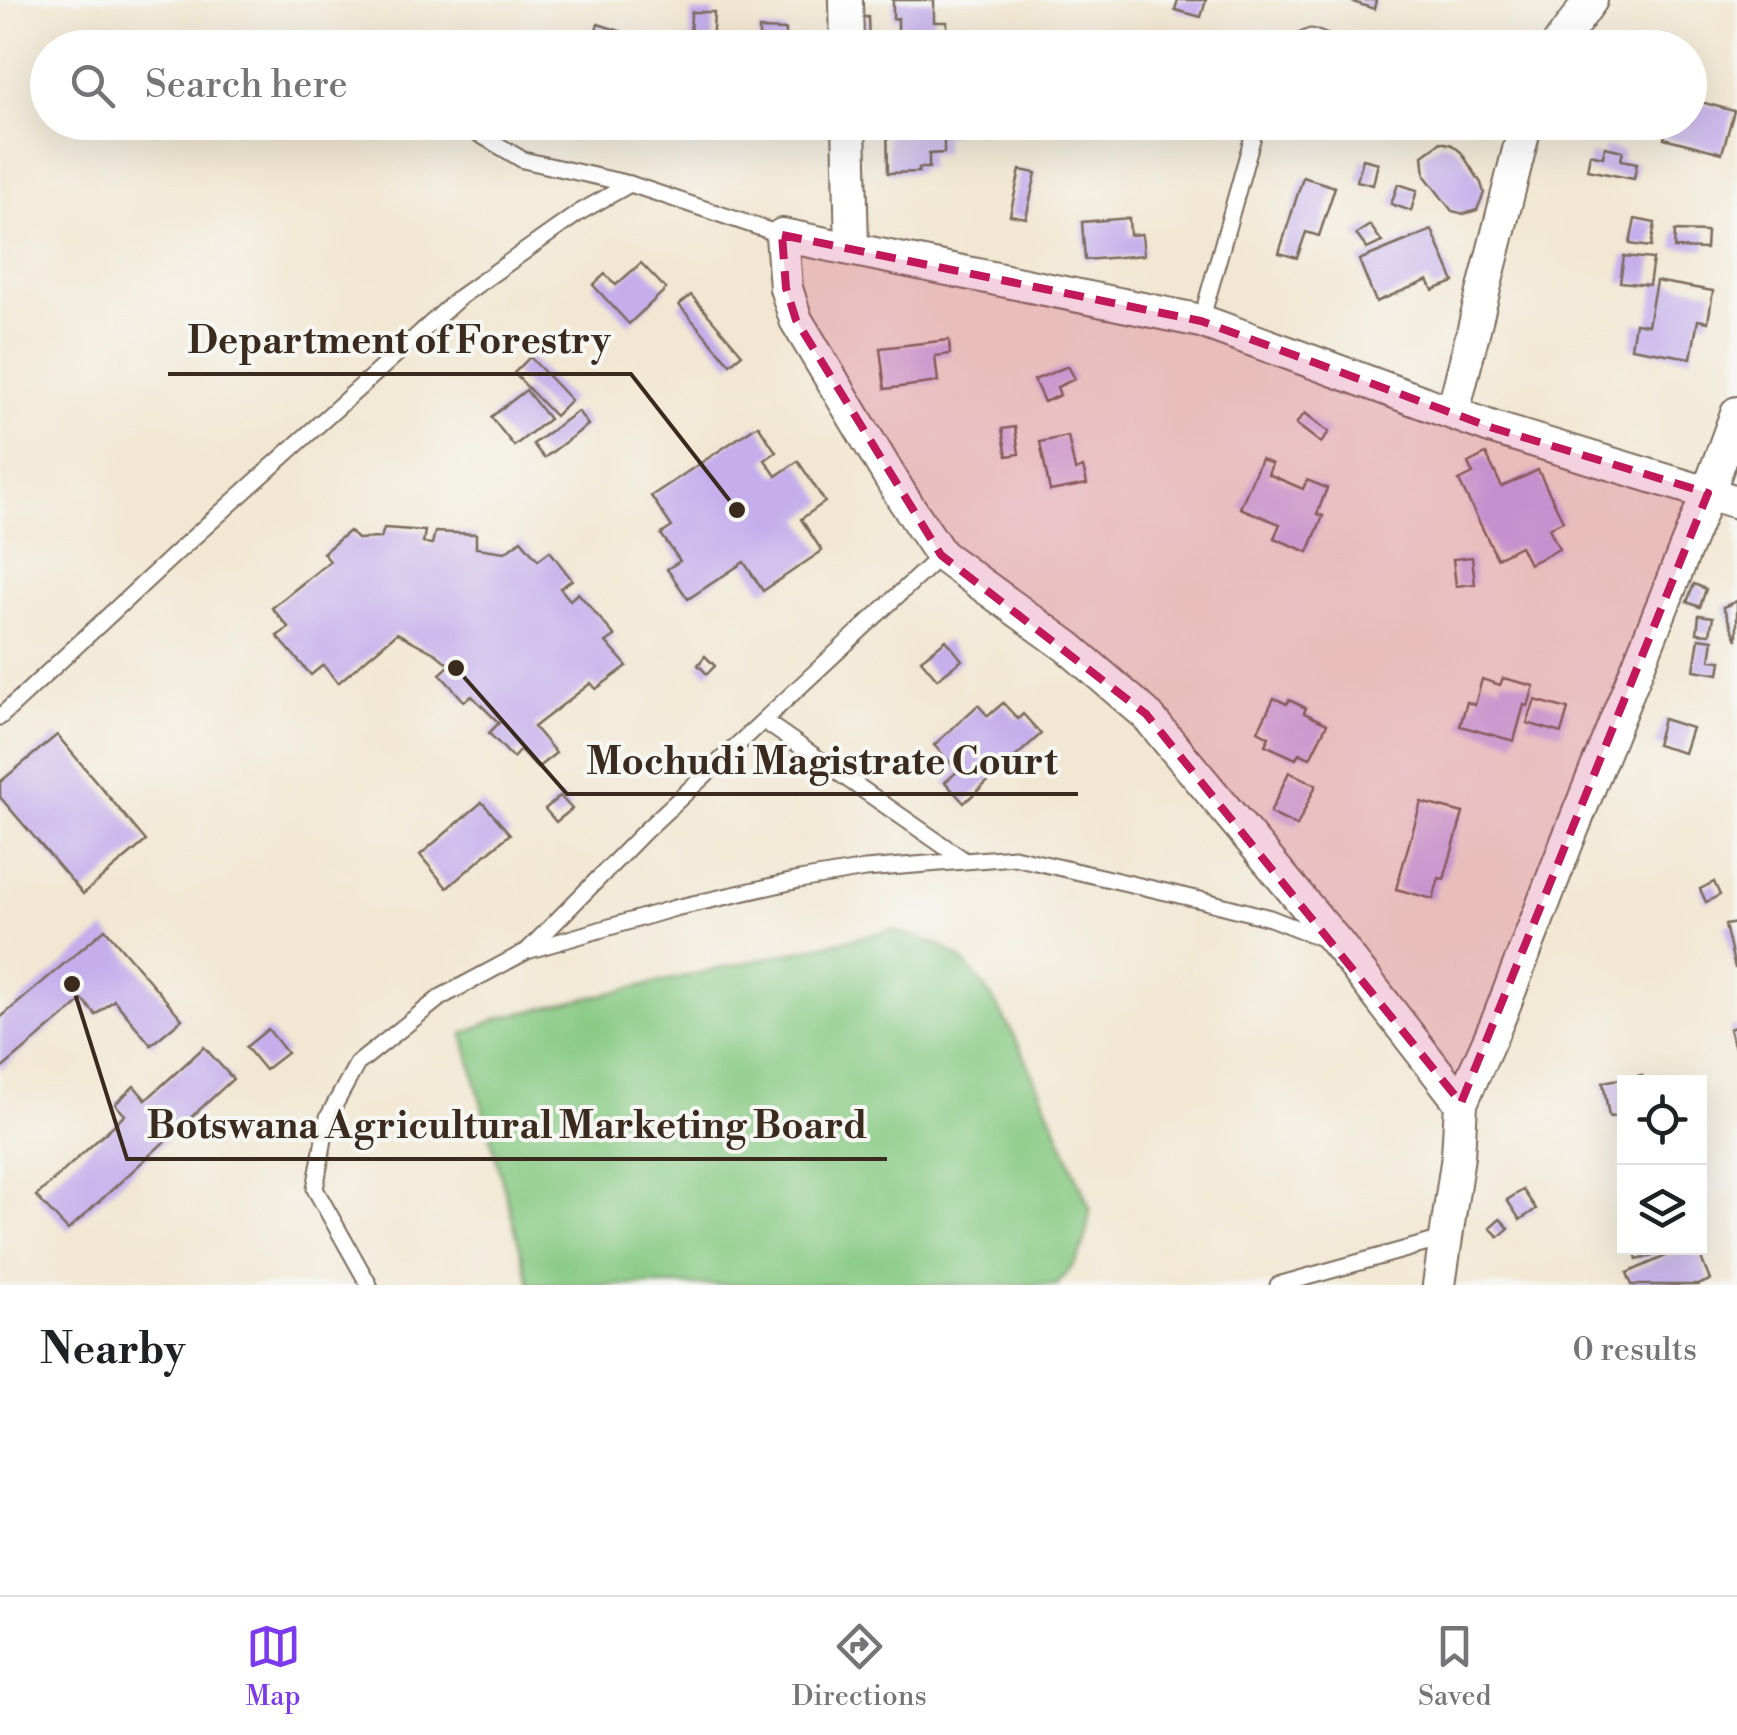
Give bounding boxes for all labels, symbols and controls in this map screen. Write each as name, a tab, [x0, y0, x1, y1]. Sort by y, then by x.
search box	[30, 30, 1707, 140]
icon: search	[65, 58, 120, 113]
text: Search here	[145, 62, 348, 109]
callout: Department of Forestry	[168, 306, 631, 374]
text: Department of Forestry	[187, 318, 611, 365]
callout: Mochudi Magistrate Court	[567, 726, 1078, 794]
text: Mochudi Magistrate Court	[586, 739, 1058, 786]
map controls	[1617, 1075, 1707, 1255]
button: locate	[1617, 1075, 1707, 1165]
callout: Botswana Agricultural Marketing Board	[127, 1091, 887, 1159]
text: Botswana Agricultural Marketing Board	[147, 1103, 867, 1150]
button: layers	[1617, 1165, 1707, 1255]
text: Nearby	[40, 1324, 185, 1377]
text: 0 results	[1572, 1330, 1697, 1370]
tab: Map	[246, 1619, 301, 1714]
tab: Directions	[792, 1619, 927, 1714]
tab: Saved	[1418, 1619, 1491, 1714]

